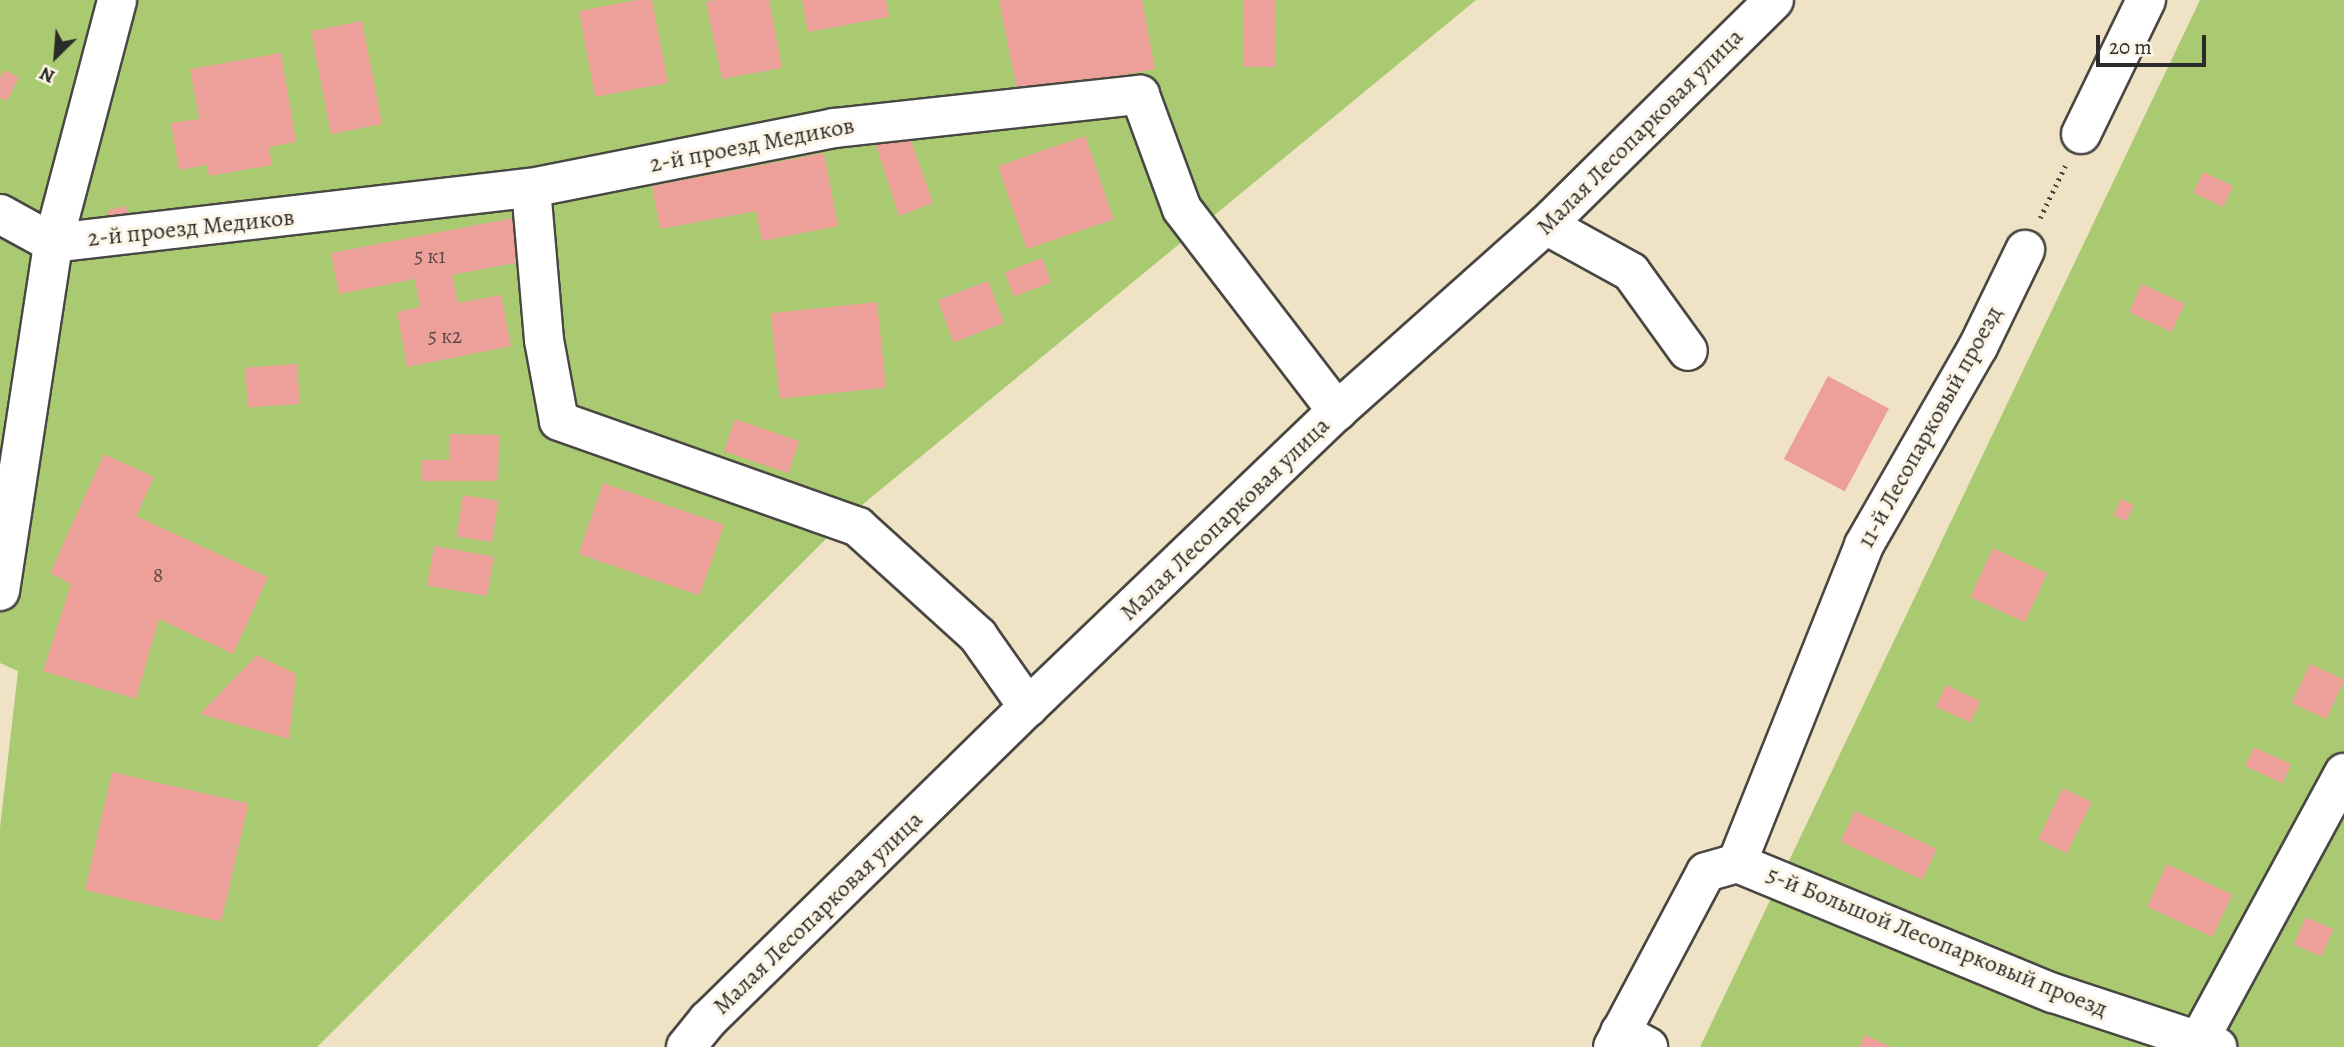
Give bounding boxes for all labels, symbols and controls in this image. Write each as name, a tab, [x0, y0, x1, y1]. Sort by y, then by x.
north arrow	[21, 21, 91, 91]
scale bar	[2099, 21, 2209, 65]
street label: Малая Лесопарковая улица	[1531, 23, 1749, 241]
text: 20 m	[2109, 33, 2152, 61]
text: N	[35, 60, 59, 90]
street label: 2-й проезд Медиков	[647, 111, 857, 179]
street label: 2-й проезд Медиков	[86, 203, 296, 253]
house number: 5 к1	[414, 243, 446, 269]
street label: 11-й Лесопарковый проезд	[1852, 301, 2008, 553]
house number: 5 к2	[428, 323, 462, 349]
street label: Малая Лесопарковая улица	[1114, 411, 1336, 627]
house number: 8	[153, 562, 163, 588]
street label: Малая Лесопарковая улица	[707, 805, 929, 1021]
street label: 5-й Большой Лесопарковый проезд	[1762, 860, 2112, 1024]

